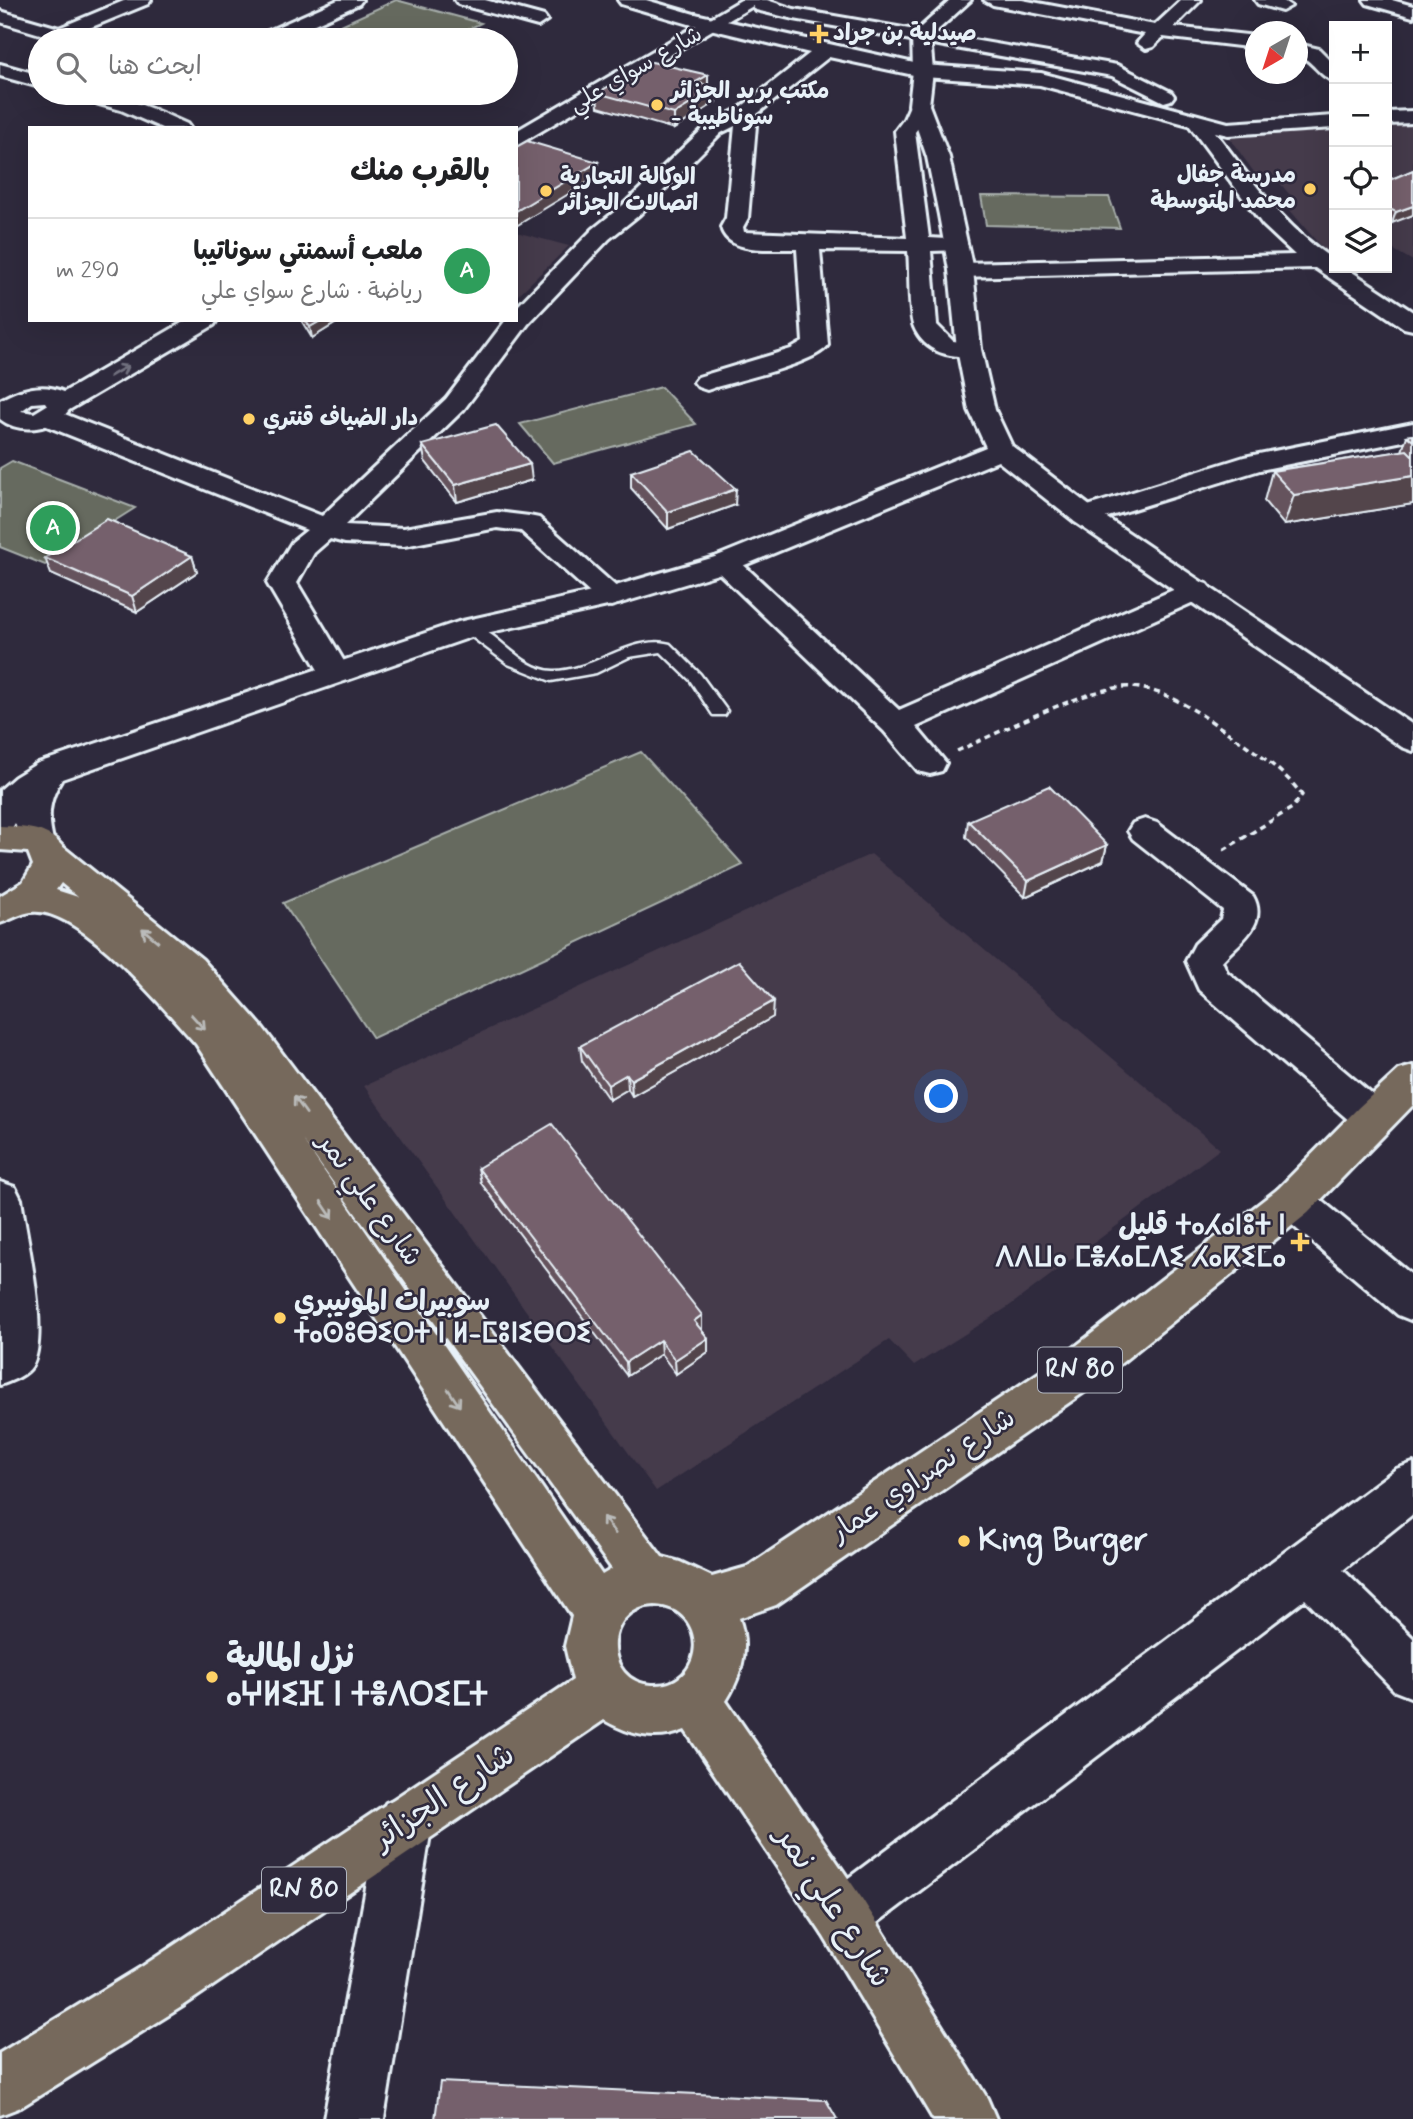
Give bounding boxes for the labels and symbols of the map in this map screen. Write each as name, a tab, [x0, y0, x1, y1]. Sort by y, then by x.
place label: صيدلية بن جراد	[833, 19, 977, 49]
street label: شارع سواي علي	[564, 20, 710, 124]
north arrow	[1245, 21, 1308, 84]
marker: صيدلية بن جراد	[811, 26, 827, 42]
place label: مكتب بريد الجزائر - سوناطيبة	[669, 77, 829, 133]
marker: مكتب بريد الجزائر - سوناطيبة	[649, 97, 665, 113]
place label: مدرسة جفال محمد المتوسطة	[1150, 161, 1296, 217]
place label: الوكالة التجارية اتصالات الجزائر	[558, 163, 698, 219]
marker: مدرسة جفال محمد المتوسطة	[1302, 181, 1318, 197]
marker: الوكالة التجارية اتصالات الجزائر	[538, 183, 554, 199]
one-way arrow	[109, 363, 129, 377]
place label: دار الضياف قنتري	[263, 404, 418, 435]
marker: دار الضياف قنتري	[241, 411, 257, 427]
pin: A	[30, 502, 76, 554]
one-way arrow	[141, 927, 159, 943]
one-way arrow	[190, 1013, 207, 1030]
your location	[924, 1079, 958, 1113]
one-way arrow	[292, 1097, 307, 1115]
street label: شارع علي نمر	[304, 1124, 430, 1277]
one-way arrow	[320, 1199, 334, 1219]
place label: قليل ⵜⴰⵃⴰⵏⵓⵜ ⵏ ⴷⴷⵡⴰ ⵎⴻⵃⴰⵎⴷⵉ ⵃⴰⴽⵉⵎⴰ	[995, 1208, 1286, 1277]
marker: قليل ⵜⴰⵃⴰⵏⵓⵜ ⵏ ⴷⴷⵡⴰ ⵎⴻⵃⴰⵎⴷⵉ ⵃⴰⴽⵉⵎⴰ	[1292, 1234, 1308, 1250]
place label: سوبيرات المونيبري ⵜⴰⵙⵓⴱⵉⵔⵜ ⵏ ⵍ-ⵎⵓⵏⵉⴱⵔⵉ	[294, 1284, 591, 1353]
marker: سوبيرات المونيبري ⵜⴰⵙⵓⴱⵉⵔⵜ ⵏ ⵍ-ⵎⵓⵏⵉⴱⵔⵉ	[272, 1310, 288, 1326]
road number: RN 80	[1038, 1348, 1122, 1392]
one-way arrow	[447, 1388, 461, 1407]
street label: شارع نصراوي عمار	[822, 1400, 1023, 1552]
one-way arrow	[602, 1516, 616, 1535]
place label: King Burger	[978, 1519, 1148, 1566]
marker: King Burger	[956, 1533, 972, 1549]
place label: نزل المالية ⴰⵖⵍⵉⴼ ⵏ ⵜⴻⴷⵔⵉⵎⵜ	[226, 1636, 488, 1718]
marker: نزل المالية ⴰⵖⵍⵉⴼ ⵏ ⵜⴻⴷⵔⵉⵎⵜ	[204, 1669, 220, 1685]
street label: شارع الجزائر	[362, 1733, 524, 1862]
street label: شارع علي نمر	[758, 1815, 902, 1999]
road number: RN 80	[262, 1868, 346, 1912]

